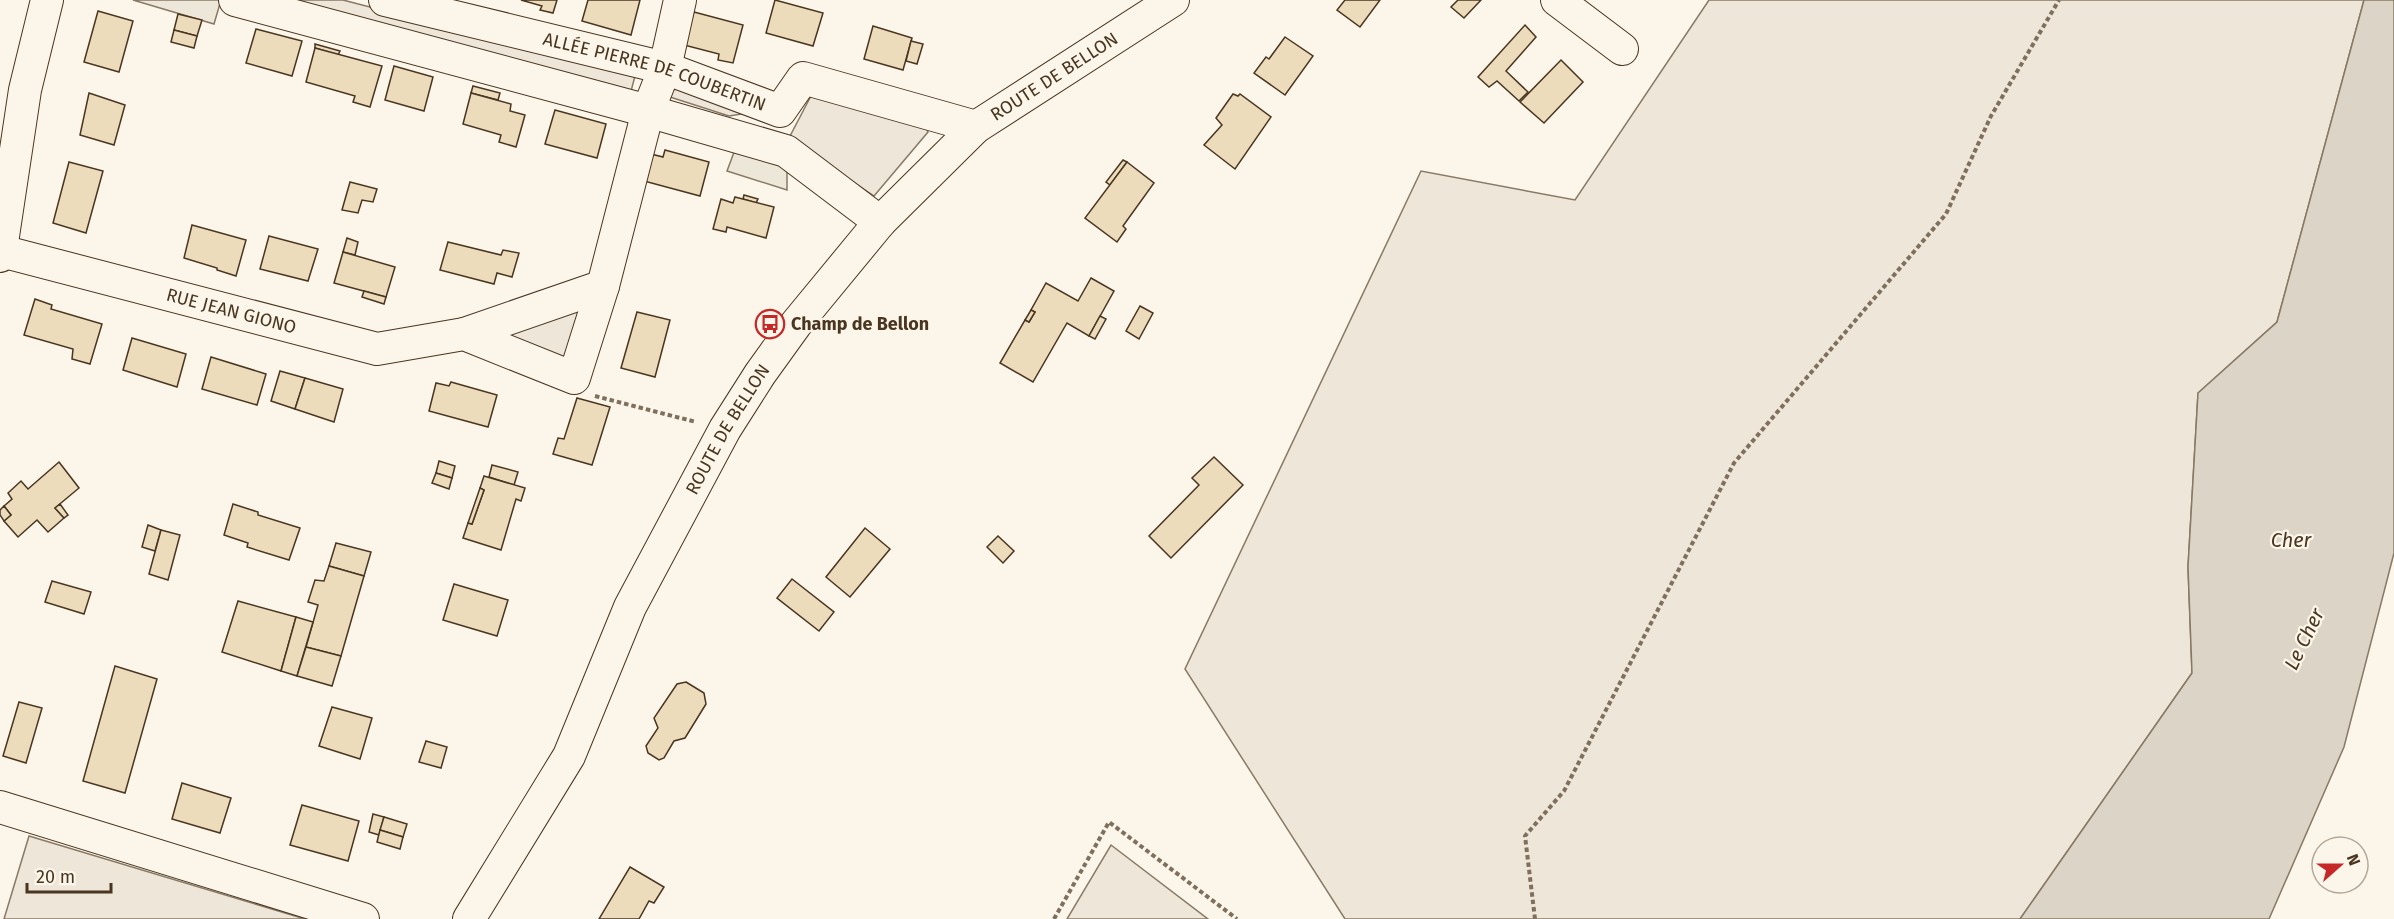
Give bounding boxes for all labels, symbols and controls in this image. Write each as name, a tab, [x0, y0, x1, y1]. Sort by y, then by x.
street label: ROUTE DE BELLON	[986, 27, 1122, 126]
street label: ALLÉE PIERRE DE COUBERTIN	[541, 28, 769, 116]
street label: RUE JEAN GIONO	[164, 284, 299, 339]
bus stop icon: Champ de Bellon	[754, 308, 786, 340]
place label: Champ de Bellon	[791, 313, 929, 335]
street label: ROUTE DE BELLON	[681, 360, 774, 498]
water label: Cher	[2271, 528, 2313, 552]
water label: Le Cher	[2279, 603, 2330, 674]
north arrow	[2310, 835, 2370, 895]
text: N	[2343, 851, 2364, 868]
scale bar	[27, 856, 111, 894]
text: 20 m	[36, 866, 75, 888]

